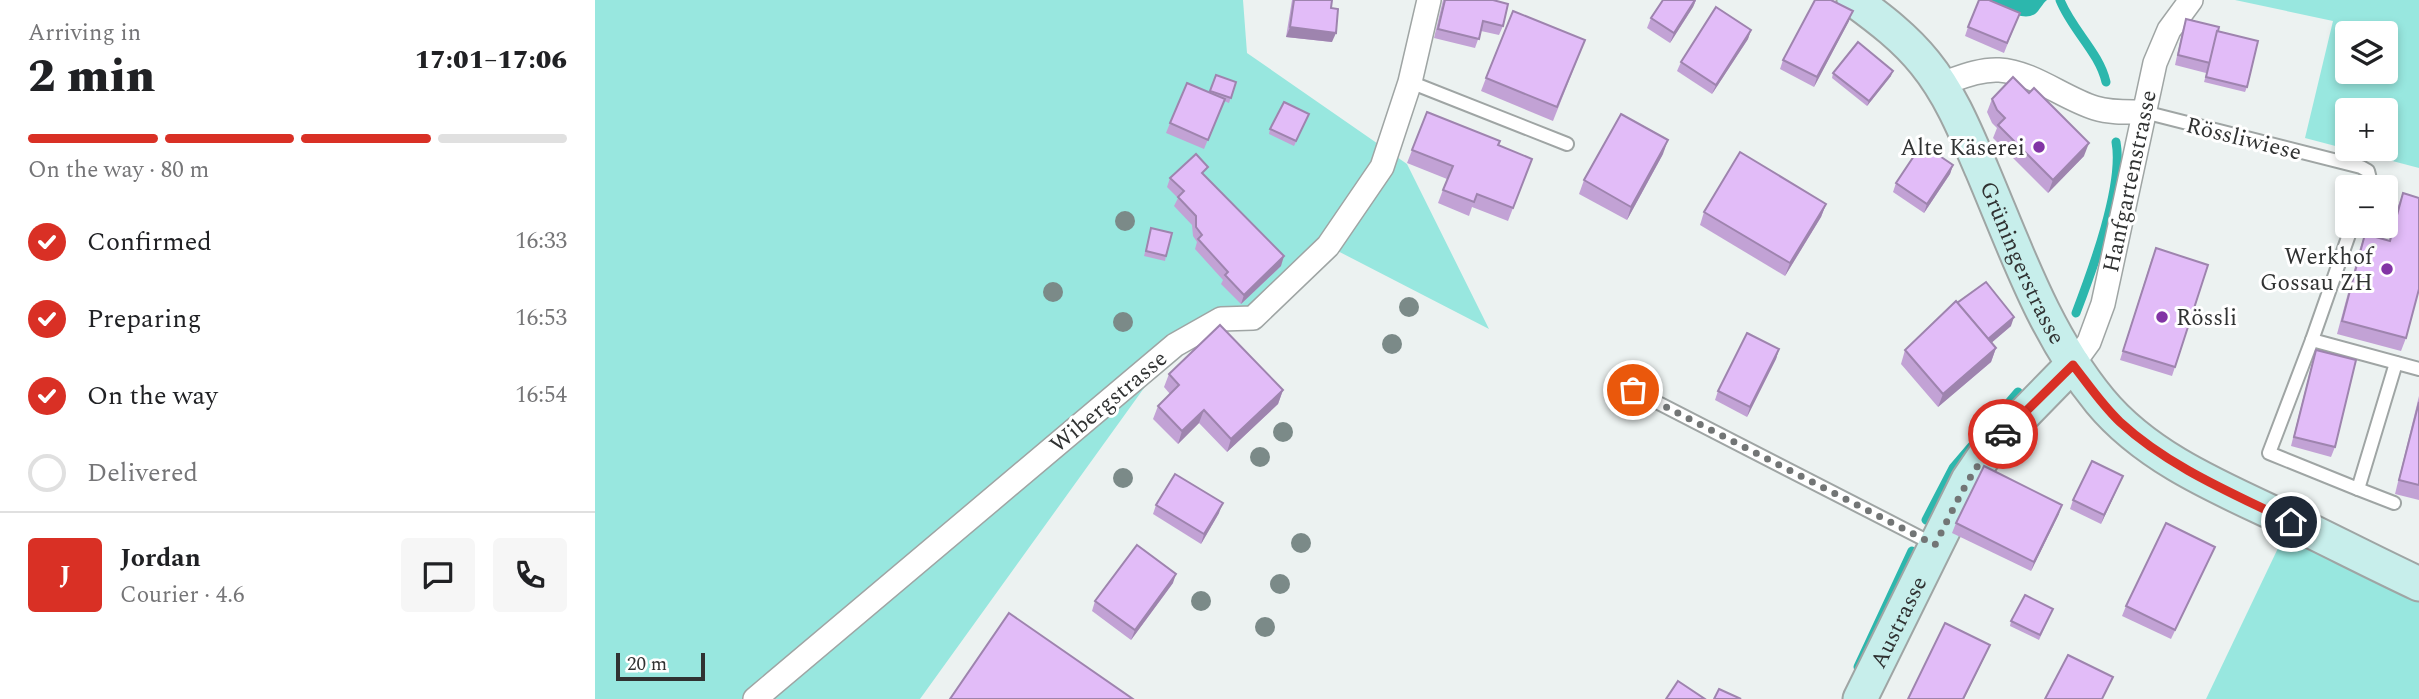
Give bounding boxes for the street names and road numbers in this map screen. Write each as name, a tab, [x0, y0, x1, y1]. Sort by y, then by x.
street label: Hanfgartenstrasse	[2094, 87, 2167, 276]
street label: Rössliwiese	[2182, 108, 2305, 171]
street label: Grüningerstrasse	[1970, 176, 2074, 351]
street label: Wibergstrasse	[1042, 342, 1176, 462]
street label: Austrasse	[1862, 570, 1937, 675]

